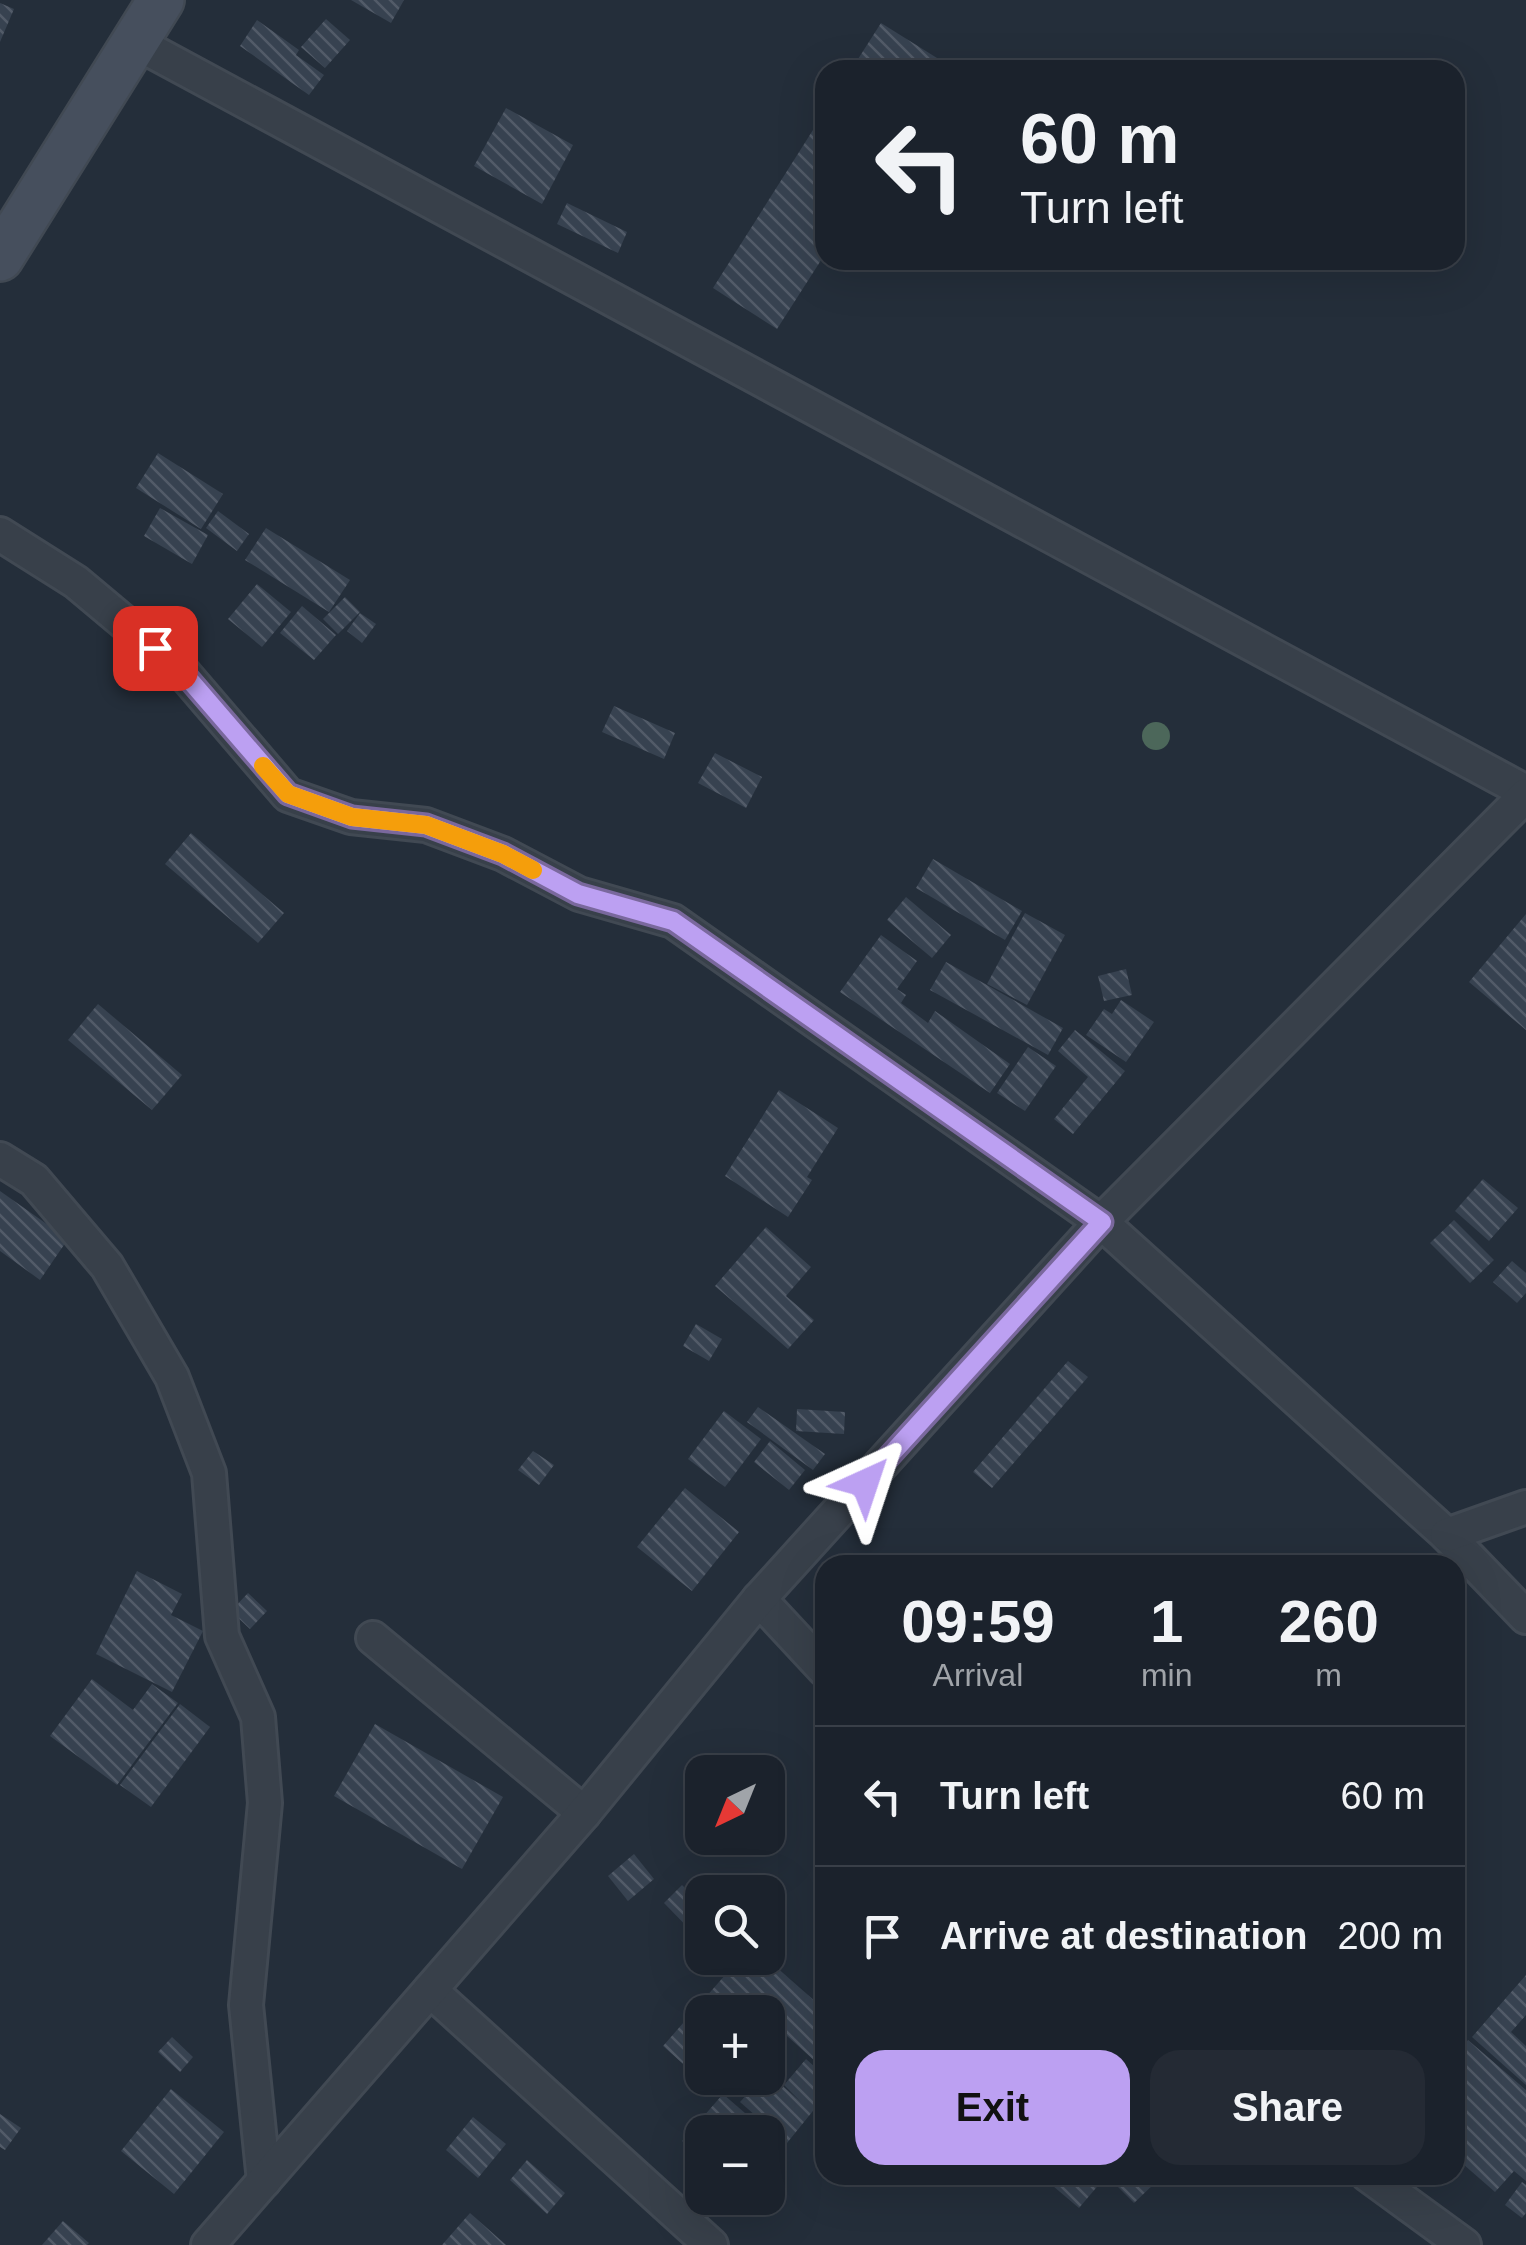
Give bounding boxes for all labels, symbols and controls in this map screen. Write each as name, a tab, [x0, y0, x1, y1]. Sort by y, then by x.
icon: left	[855, 100, 985, 230]
text: 60 m	[1020, 100, 1180, 178]
text: Turn left	[1020, 182, 1183, 233]
pin	[113, 606, 198, 691]
icon: arrive	[128, 621, 183, 676]
position arrow	[813, 1431, 917, 1535]
text: 09:59	[901, 1588, 1055, 1655]
text: 1	[1150, 1588, 1183, 1655]
text: 260	[1279, 1588, 1379, 1655]
text: Arrival	[933, 1657, 1023, 1693]
text: min	[1141, 1657, 1192, 1693]
text: m	[1315, 1657, 1342, 1693]
north arrow	[685, 1755, 785, 1855]
map controls	[685, 1755, 785, 2215]
icon: left	[855, 1769, 910, 1824]
text: Turn left	[940, 1775, 1089, 1817]
text: 60 m	[1341, 1775, 1425, 1817]
button: search	[685, 1875, 785, 1975]
icon: arrive	[855, 1909, 910, 1964]
text: Arrive at destination	[940, 1915, 1307, 1957]
text: 200 m	[1337, 1915, 1443, 1957]
button: +	[685, 1995, 785, 2095]
button: Exit	[855, 2050, 1130, 2165]
button: Share	[1150, 2050, 1425, 2165]
button: −	[685, 2115, 785, 2215]

